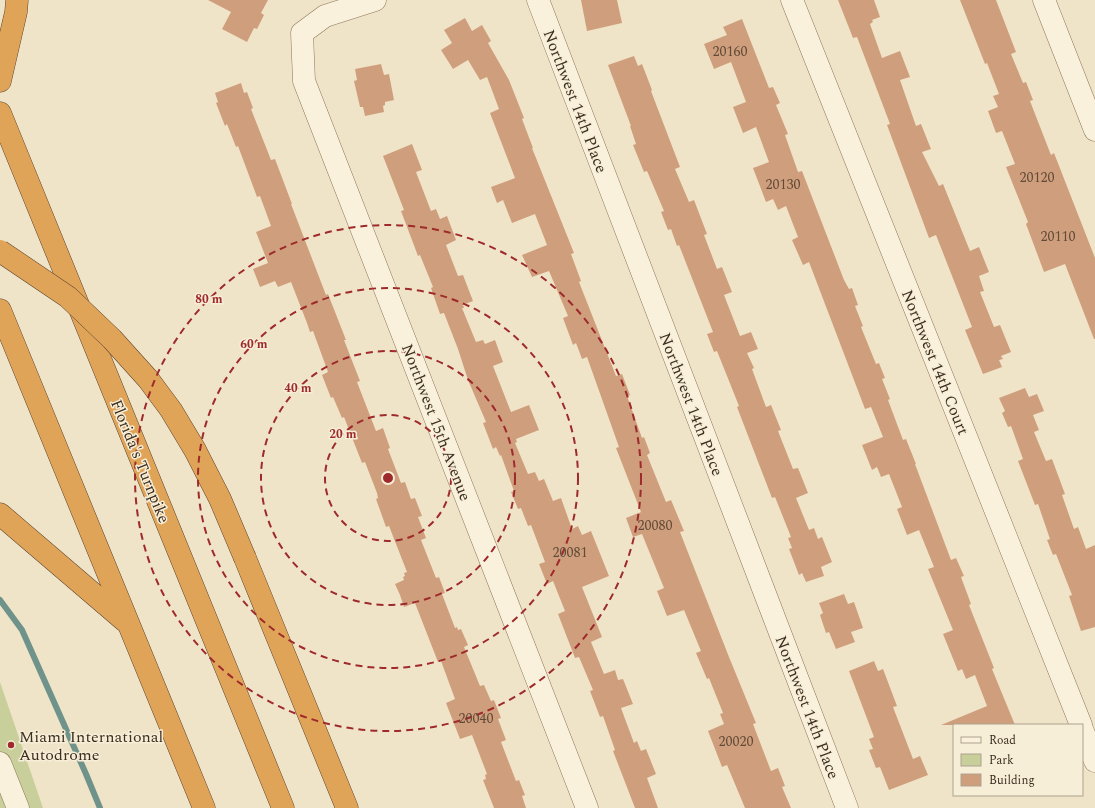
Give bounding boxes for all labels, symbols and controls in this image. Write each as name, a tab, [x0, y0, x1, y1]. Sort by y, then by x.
street label: Northwest 14th Place	[537, 26, 613, 177]
house number: 20160	[713, 41, 748, 62]
house number: 20120	[1020, 167, 1055, 188]
house number: 20130	[766, 174, 801, 195]
house number: 20110	[1041, 226, 1076, 247]
street label: Northwest 14th Court	[895, 286, 975, 439]
text: 80 m	[195, 290, 223, 309]
street label: Northwest 14th Place	[653, 329, 729, 480]
text: 60 m	[240, 335, 268, 354]
street label: Northwest 15th Avenue	[395, 340, 477, 504]
text: 40 m	[284, 379, 312, 398]
street label: Florida's Turnpike	[104, 396, 176, 527]
text: 20 m	[329, 425, 357, 444]
centre of rings	[381, 471, 395, 485]
house number: 20080	[638, 515, 673, 536]
house number: 20081	[553, 542, 588, 563]
street label: Northwest 14th Place	[769, 632, 845, 783]
house number: 20040	[459, 708, 494, 729]
legend	[953, 724, 1083, 796]
place label: Miami International Autodrome	[19, 725, 163, 767]
house number: 20020	[719, 731, 754, 752]
text: Road	[989, 731, 1016, 750]
marker: Miami International Autodrome	[6, 740, 16, 750]
text: Park	[989, 751, 1014, 770]
text: Building	[989, 771, 1035, 790]

